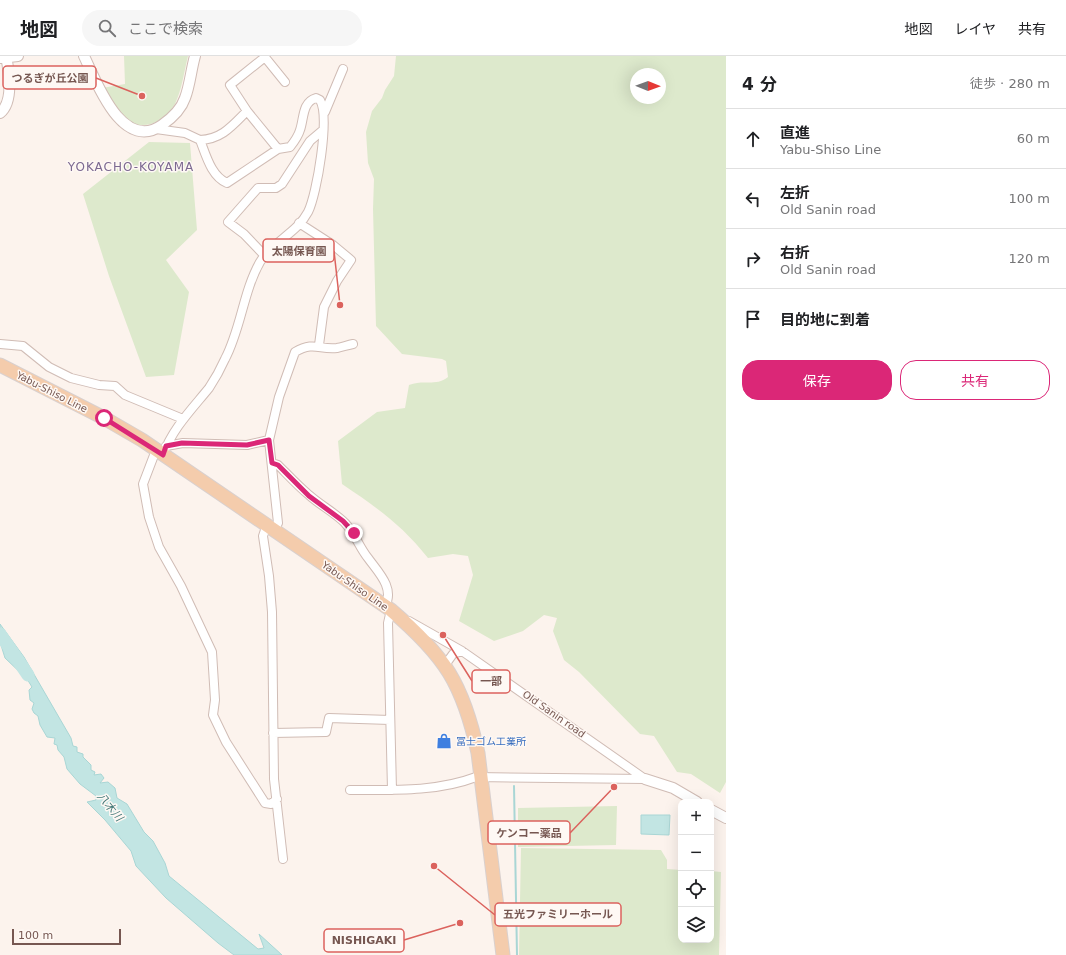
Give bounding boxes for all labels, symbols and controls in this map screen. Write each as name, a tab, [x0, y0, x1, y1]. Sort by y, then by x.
search box	[82, 10, 362, 46]
icon: search	[96, 17, 118, 39]
text: 地図	[20, 18, 58, 40]
text: ここで検索	[128, 20, 203, 38]
text: 地図	[904, 21, 932, 37]
text: レイヤ	[954, 21, 996, 37]
text: 共有	[1018, 21, 1046, 37]
callout: つるぎが丘公園	[3, 66, 96, 89]
north arrow	[630, 68, 666, 104]
text: つるぎが丘公園	[12, 72, 89, 85]
text: 4 分	[742, 74, 777, 94]
text: 徒歩 · 280 m	[970, 76, 1050, 91]
text: 直進	[780, 124, 810, 142]
icon: ahead	[742, 128, 764, 150]
text: 60 m	[1017, 131, 1050, 146]
text: Yabu-Shiso Line	[780, 142, 881, 157]
district label: YOKACHO-KOYAMA	[67, 160, 194, 174]
text: 左折	[780, 184, 810, 202]
icon: left	[742, 188, 764, 210]
text: 100 m	[1008, 191, 1050, 206]
text: Old Sanin road	[780, 202, 876, 217]
callout: 太陽保育園	[263, 239, 334, 262]
text: 右折	[780, 244, 810, 262]
text: 太陽保育園	[272, 245, 327, 258]
icon: right	[742, 248, 764, 270]
text: 120 m	[1008, 251, 1050, 266]
text: Old Sanin road	[780, 262, 876, 277]
icon: arrive	[742, 308, 764, 330]
text: 目的地に到着	[780, 311, 870, 329]
button: 保存	[742, 360, 892, 400]
button: 共有	[900, 360, 1050, 400]
street label: Yabu-Shiso Line	[14, 369, 89, 415]
route start	[95, 409, 113, 427]
route end	[345, 524, 363, 542]
street label: Yabu-Shiso Line	[319, 559, 390, 613]
callout: 一部	[472, 670, 510, 693]
text: 一部	[480, 675, 502, 688]
street label: Old Sanin road	[521, 688, 587, 740]
shop icon: 冨士ゴム工業所	[435, 732, 453, 750]
place label: 冨士ゴム工業所	[456, 736, 526, 747]
water label: 八木川	[94, 790, 126, 825]
map controls	[678, 799, 714, 943]
button: +	[678, 799, 714, 835]
callout: ケンコー薬品	[488, 821, 570, 844]
text: ケンコー薬品	[496, 827, 562, 840]
button: −	[678, 835, 714, 871]
button: locate	[678, 871, 714, 907]
callout: 五光ファミリーホール	[495, 903, 621, 926]
button: layers	[678, 907, 714, 943]
text: 五光ファミリーホール	[503, 908, 613, 921]
scale bar	[12, 927, 121, 946]
text: 100 m	[18, 929, 53, 942]
callout: NISHIGAKI	[324, 929, 404, 952]
text: NISHIGAKI	[332, 934, 396, 947]

